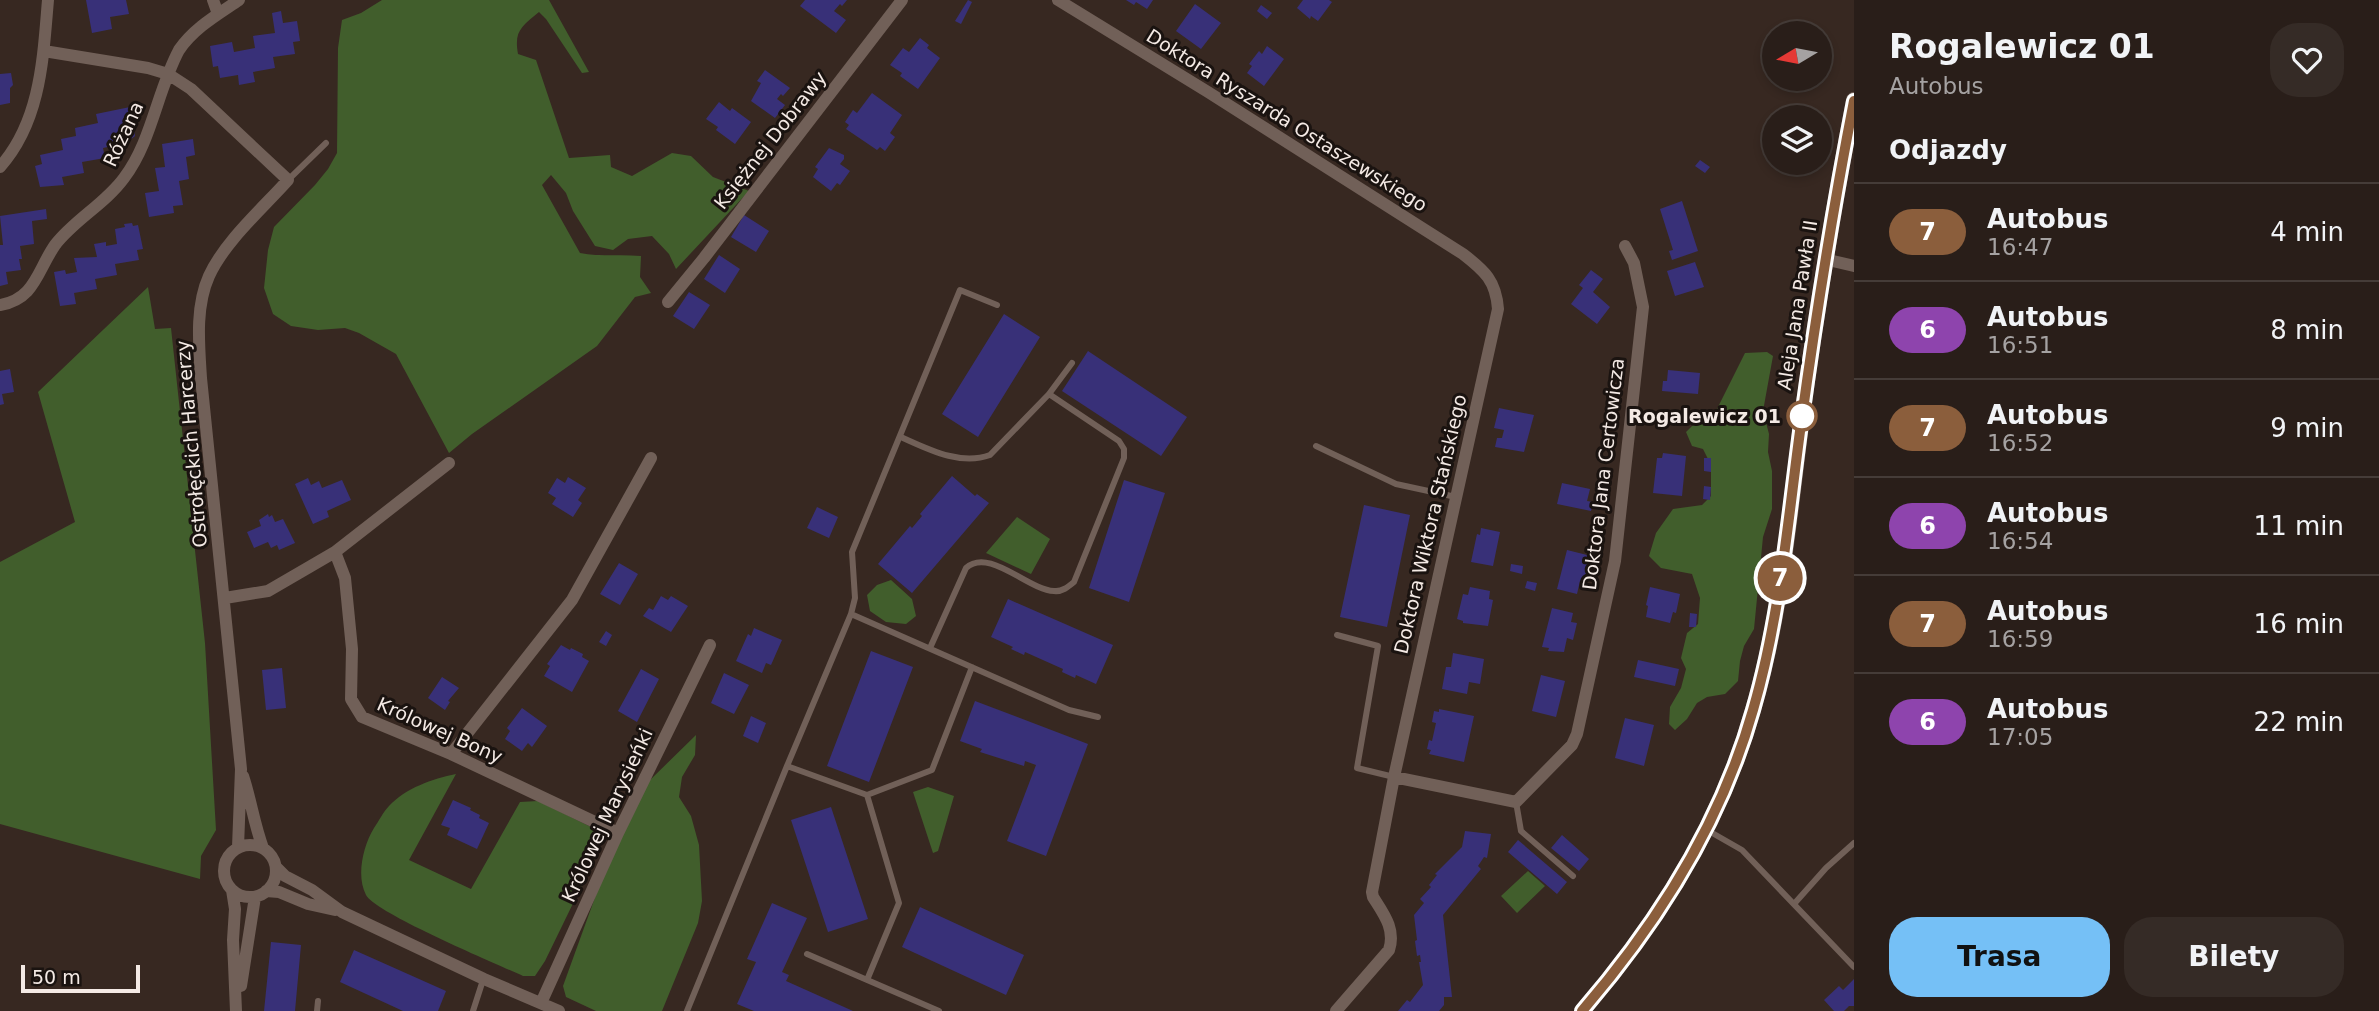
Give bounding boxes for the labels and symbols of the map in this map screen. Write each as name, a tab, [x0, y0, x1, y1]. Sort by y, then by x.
north arrow	[1762, 21, 1832, 91]
street label: Doktora Ryszarda Ostaszewskiego	[1143, 24, 1431, 216]
street label: Księżnej Dobrawy	[709, 67, 831, 213]
street label: Różana	[98, 98, 148, 170]
street label: Aleja Jana Pawła II	[1773, 218, 1821, 392]
street label: Ostrołęckich Harcerzy	[171, 339, 211, 549]
street label: Doktora Jana Certowicza	[1578, 357, 1628, 591]
street label: Doktora Wiktora Stańskiego	[1389, 392, 1471, 656]
marker: Rogalewicz 01	[1787, 401, 1817, 431]
place label: Rogalewicz 01	[1628, 405, 1781, 427]
line badge: 7	[1757, 555, 1803, 601]
street label: Królowej Bony	[374, 693, 506, 767]
street label: Królowej Marysieńki	[557, 725, 657, 905]
scale bar	[21, 962, 140, 994]

